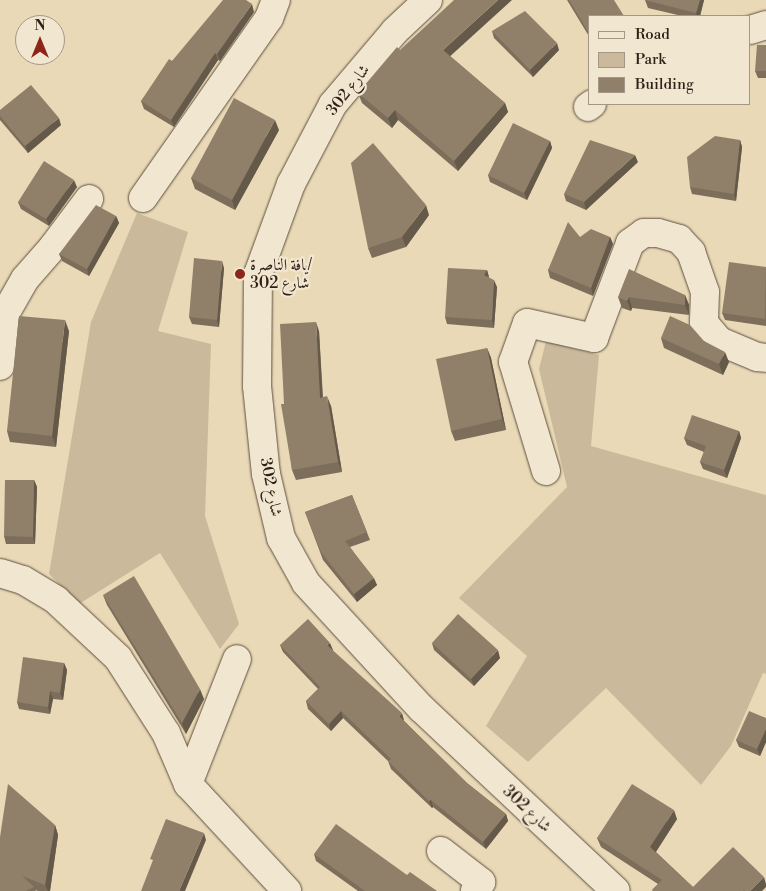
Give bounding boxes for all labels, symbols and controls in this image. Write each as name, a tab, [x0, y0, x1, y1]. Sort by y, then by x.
north arrow	[15, 15, 65, 65]
legend	[588, 15, 751, 105]
text: N	[34, 17, 46, 35]
text: Road	[635, 25, 670, 44]
text: Park	[635, 50, 666, 69]
street label: شارع 302	[322, 61, 374, 119]
text: Building	[635, 75, 694, 94]
place label: يافة الناصرة/ شارع 302	[250, 255, 311, 293]
marker: يافة الناصرة/ شارع 302	[234, 268, 246, 280]
street label: شارع 302	[256, 456, 286, 518]
street label: شارع 302	[499, 782, 555, 836]

